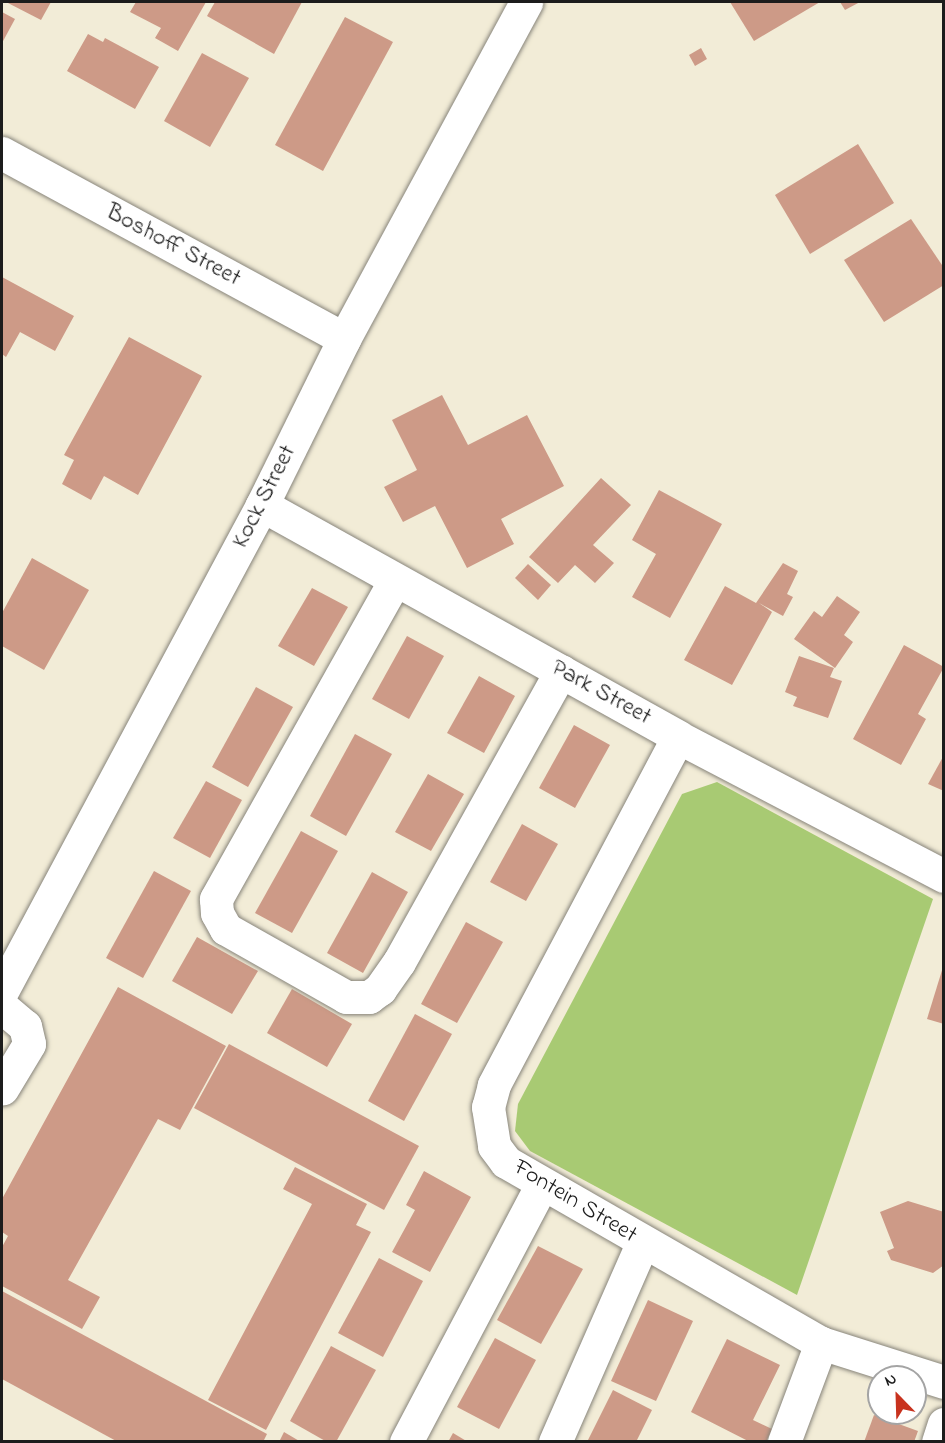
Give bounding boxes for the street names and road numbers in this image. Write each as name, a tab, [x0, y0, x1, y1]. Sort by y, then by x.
street label: Boshoff Street	[101, 198, 245, 294]
street label: Kock Street	[227, 441, 303, 553]
street label: Park Street	[546, 654, 656, 732]
street label: Fontein Street	[508, 1154, 642, 1250]

